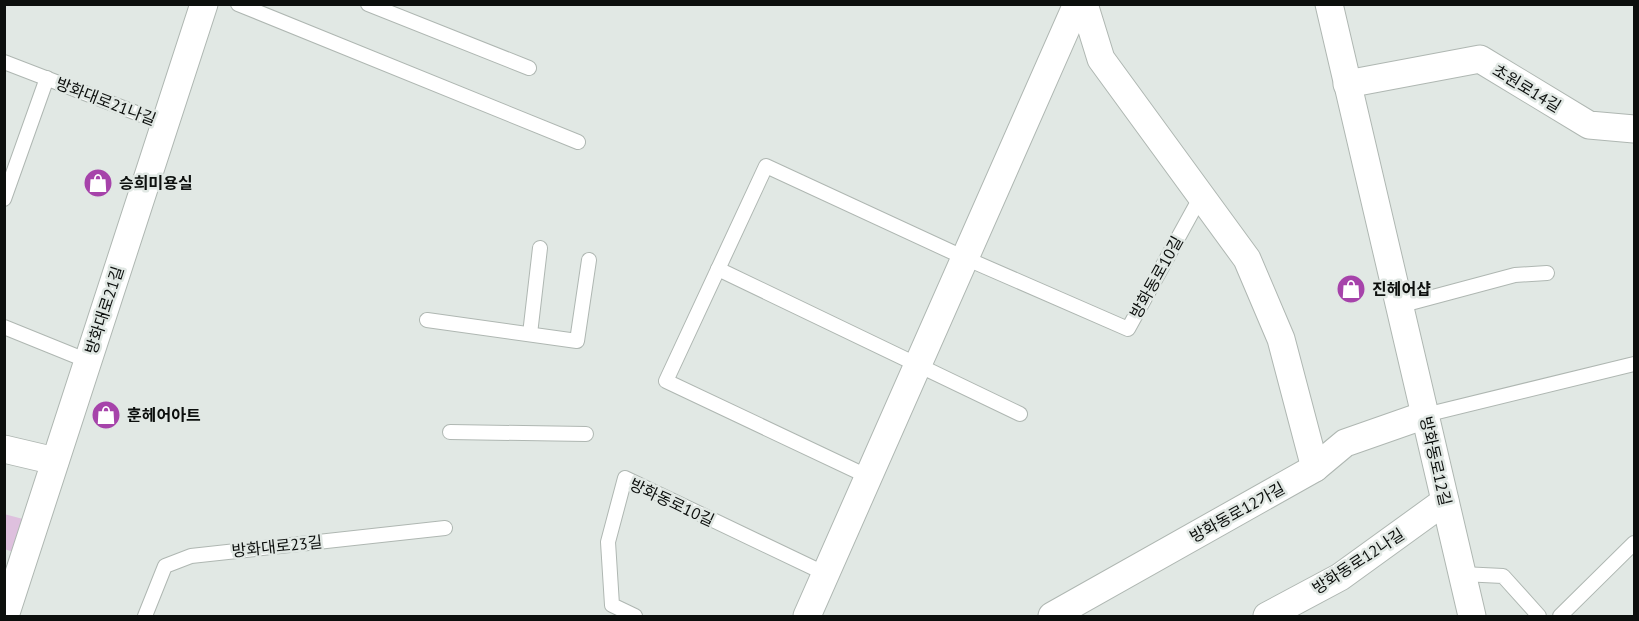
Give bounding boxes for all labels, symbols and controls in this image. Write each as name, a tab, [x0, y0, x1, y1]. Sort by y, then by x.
street label: 초원로14길	[1489, 60, 1565, 116]
street label: 방화대로21나길	[53, 73, 159, 129]
shop icon: 승희미용실	[82, 167, 114, 199]
place label: 승희미용실	[119, 173, 193, 193]
street label: 방화동로10길	[1125, 232, 1187, 322]
street label: 방화대로21길	[80, 264, 128, 356]
shop icon: 진헤어샵	[1335, 273, 1367, 305]
place label: 진헤어샵	[1372, 279, 1431, 299]
shop icon: 훈헤어아트	[90, 399, 122, 431]
place label: 훈헤어아트	[127, 405, 201, 425]
street label: 방화동로12길	[1416, 414, 1456, 508]
street label: 방화동로10길	[627, 474, 717, 530]
street label: 방화동로12가길	[1186, 478, 1288, 546]
street label: 방화동로12나길	[1308, 524, 1408, 598]
street label: 방화대로23길	[231, 531, 323, 561]

